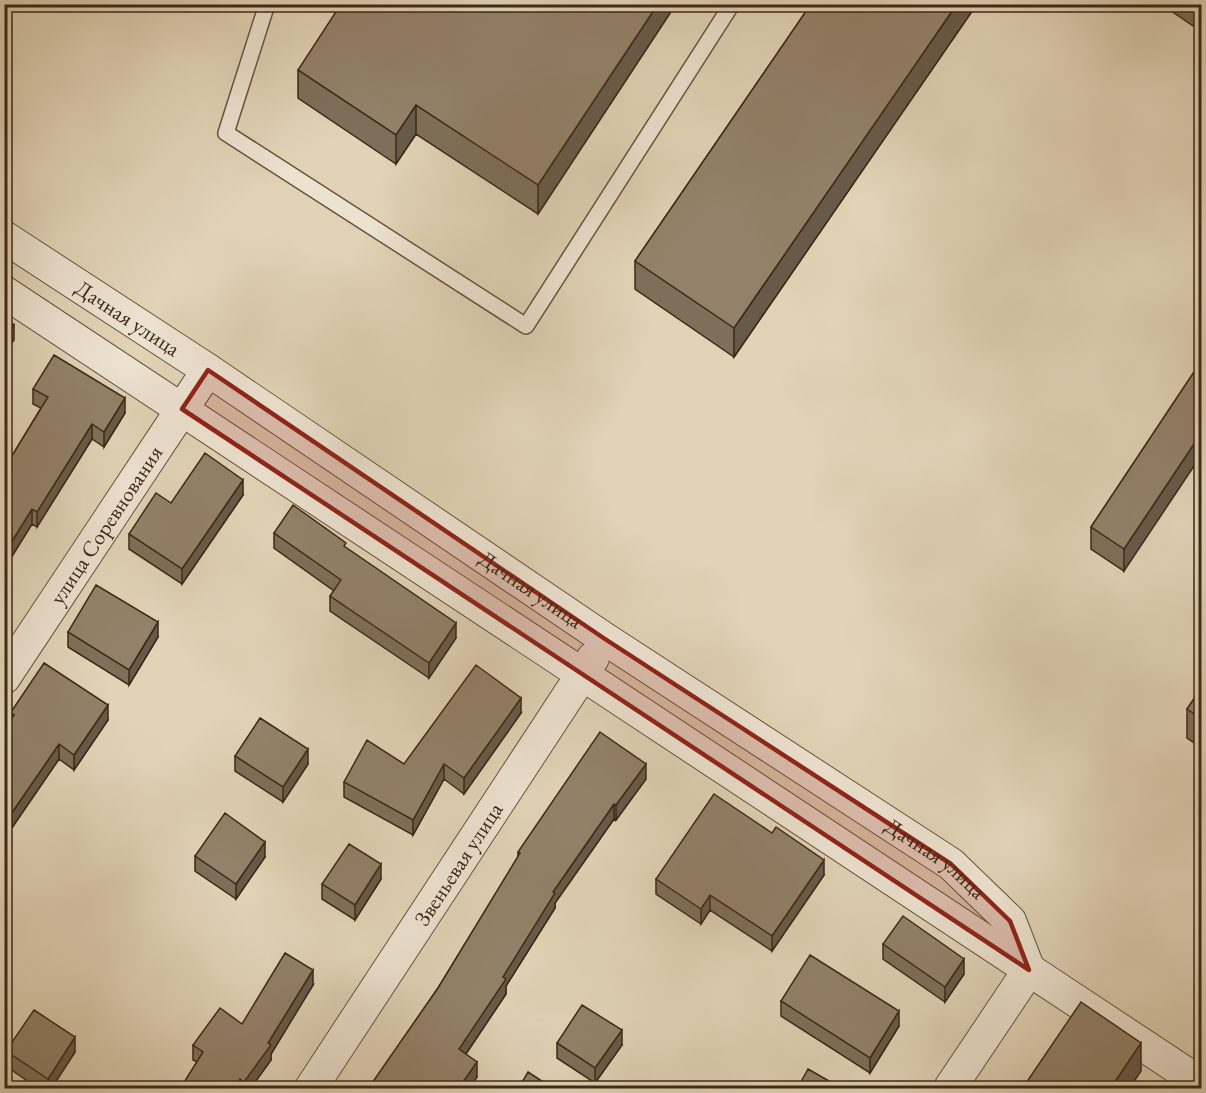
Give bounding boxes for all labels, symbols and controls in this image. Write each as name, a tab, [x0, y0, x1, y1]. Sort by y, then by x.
street label: Дачная улица	[70, 273, 186, 363]
street label: улица Соревнования	[42, 439, 169, 610]
street label: Дачная улица	[474, 543, 589, 635]
street label: Звеньевая улица	[407, 796, 509, 931]
street label: Дачная улица	[880, 811, 993, 905]

